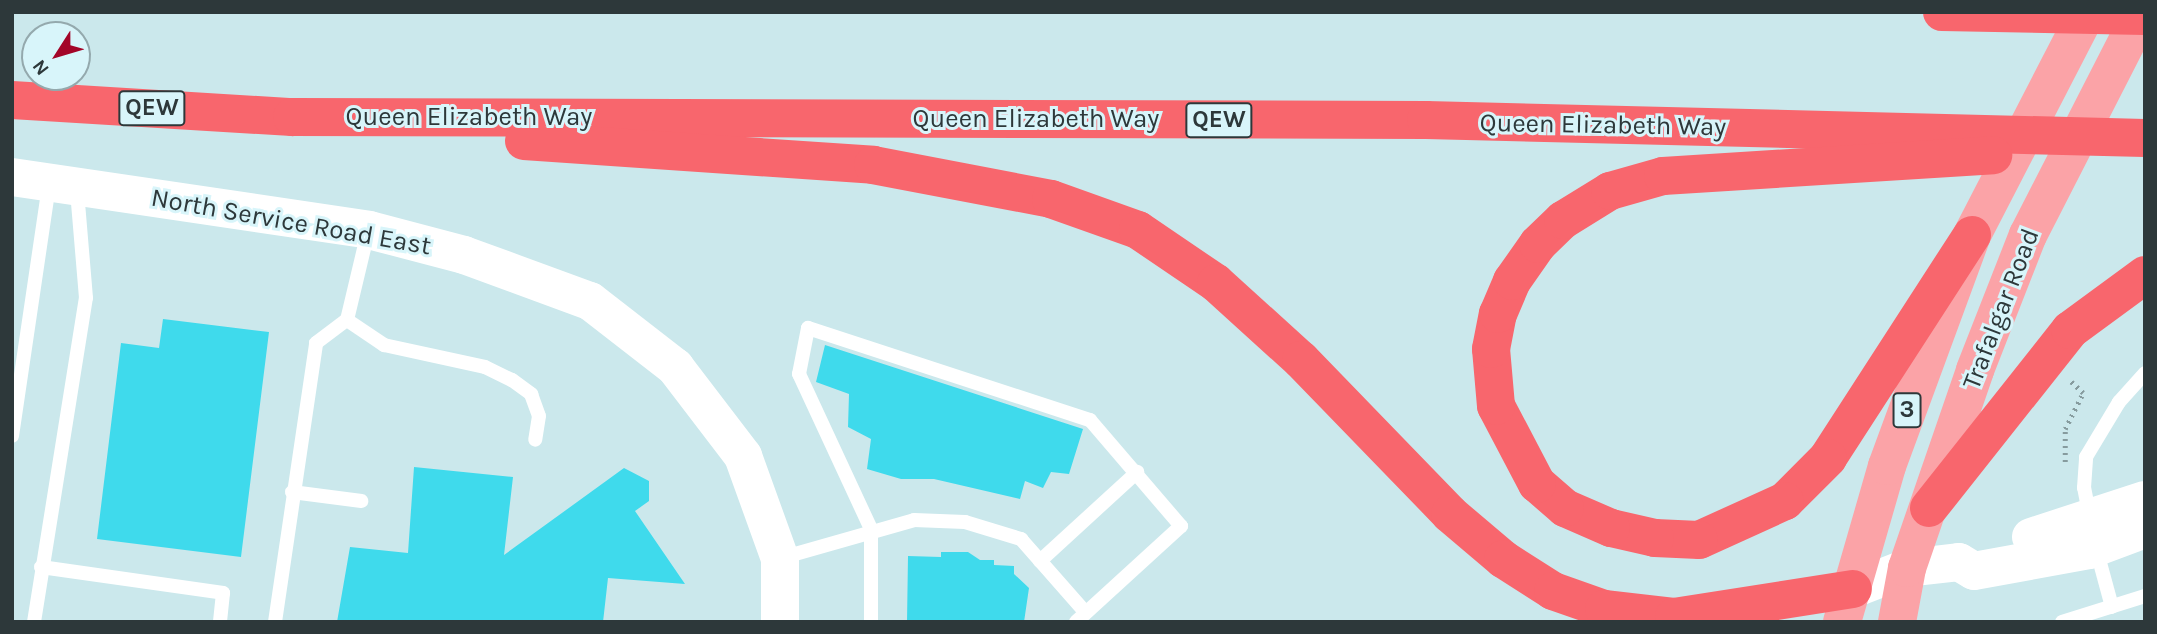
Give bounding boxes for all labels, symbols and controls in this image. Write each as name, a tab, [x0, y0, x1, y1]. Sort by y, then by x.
north arrow	[21, 21, 91, 91]
text: N	[28, 55, 54, 79]
road number: QEW	[117, 88, 187, 128]
road number: QEW	[1184, 100, 1254, 140]
street label: Queen Elizabeth Way	[346, 101, 592, 133]
street label: Queen Elizabeth Way	[913, 103, 1159, 135]
street label: Queen Elizabeth Way	[1479, 107, 1727, 143]
street label: North Service Road East	[149, 182, 433, 262]
street label: Trafalgar Road	[1956, 224, 2046, 394]
road number: 3	[1891, 390, 1923, 430]

